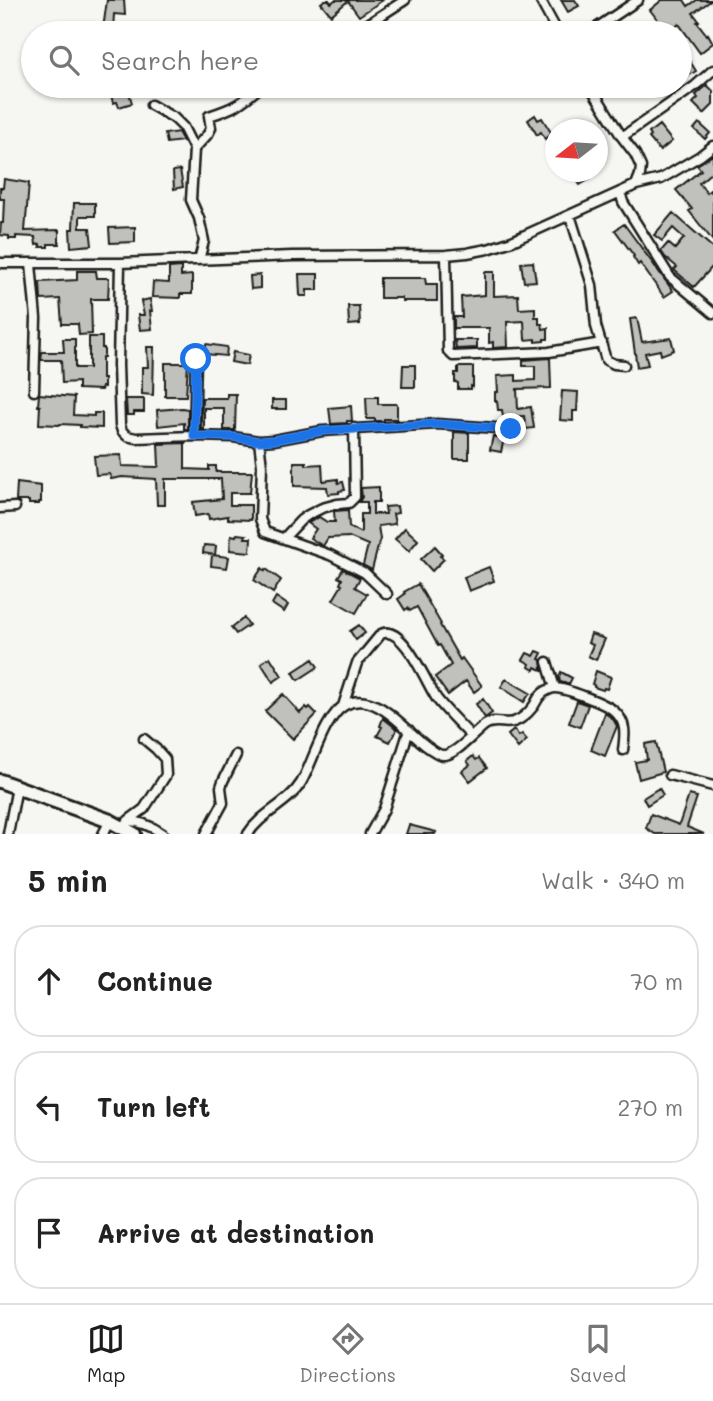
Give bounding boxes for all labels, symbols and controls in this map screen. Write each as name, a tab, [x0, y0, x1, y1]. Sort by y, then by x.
search box	[21, 21, 692, 98]
icon: search	[45, 41, 83, 79]
text: Search here	[101, 43, 259, 77]
north arrow	[545, 119, 608, 182]
route start	[180, 343, 211, 374]
route end	[495, 413, 526, 444]
text: 5 min	[28, 860, 108, 900]
text: Walk · 340 m	[541, 865, 685, 895]
icon: ahead	[30, 962, 68, 1000]
text: Continue	[97, 964, 213, 998]
text: 70 m	[630, 966, 683, 996]
icon: left	[30, 1088, 68, 1126]
text: Turn left	[97, 1090, 210, 1124]
text: 270 m	[618, 1092, 683, 1122]
icon: arrive	[30, 1214, 68, 1252]
text: Arrive at destination	[97, 1216, 374, 1250]
tab: Map	[87, 1320, 126, 1387]
tab: Directions	[299, 1320, 396, 1387]
tab: Saved	[570, 1320, 626, 1387]

